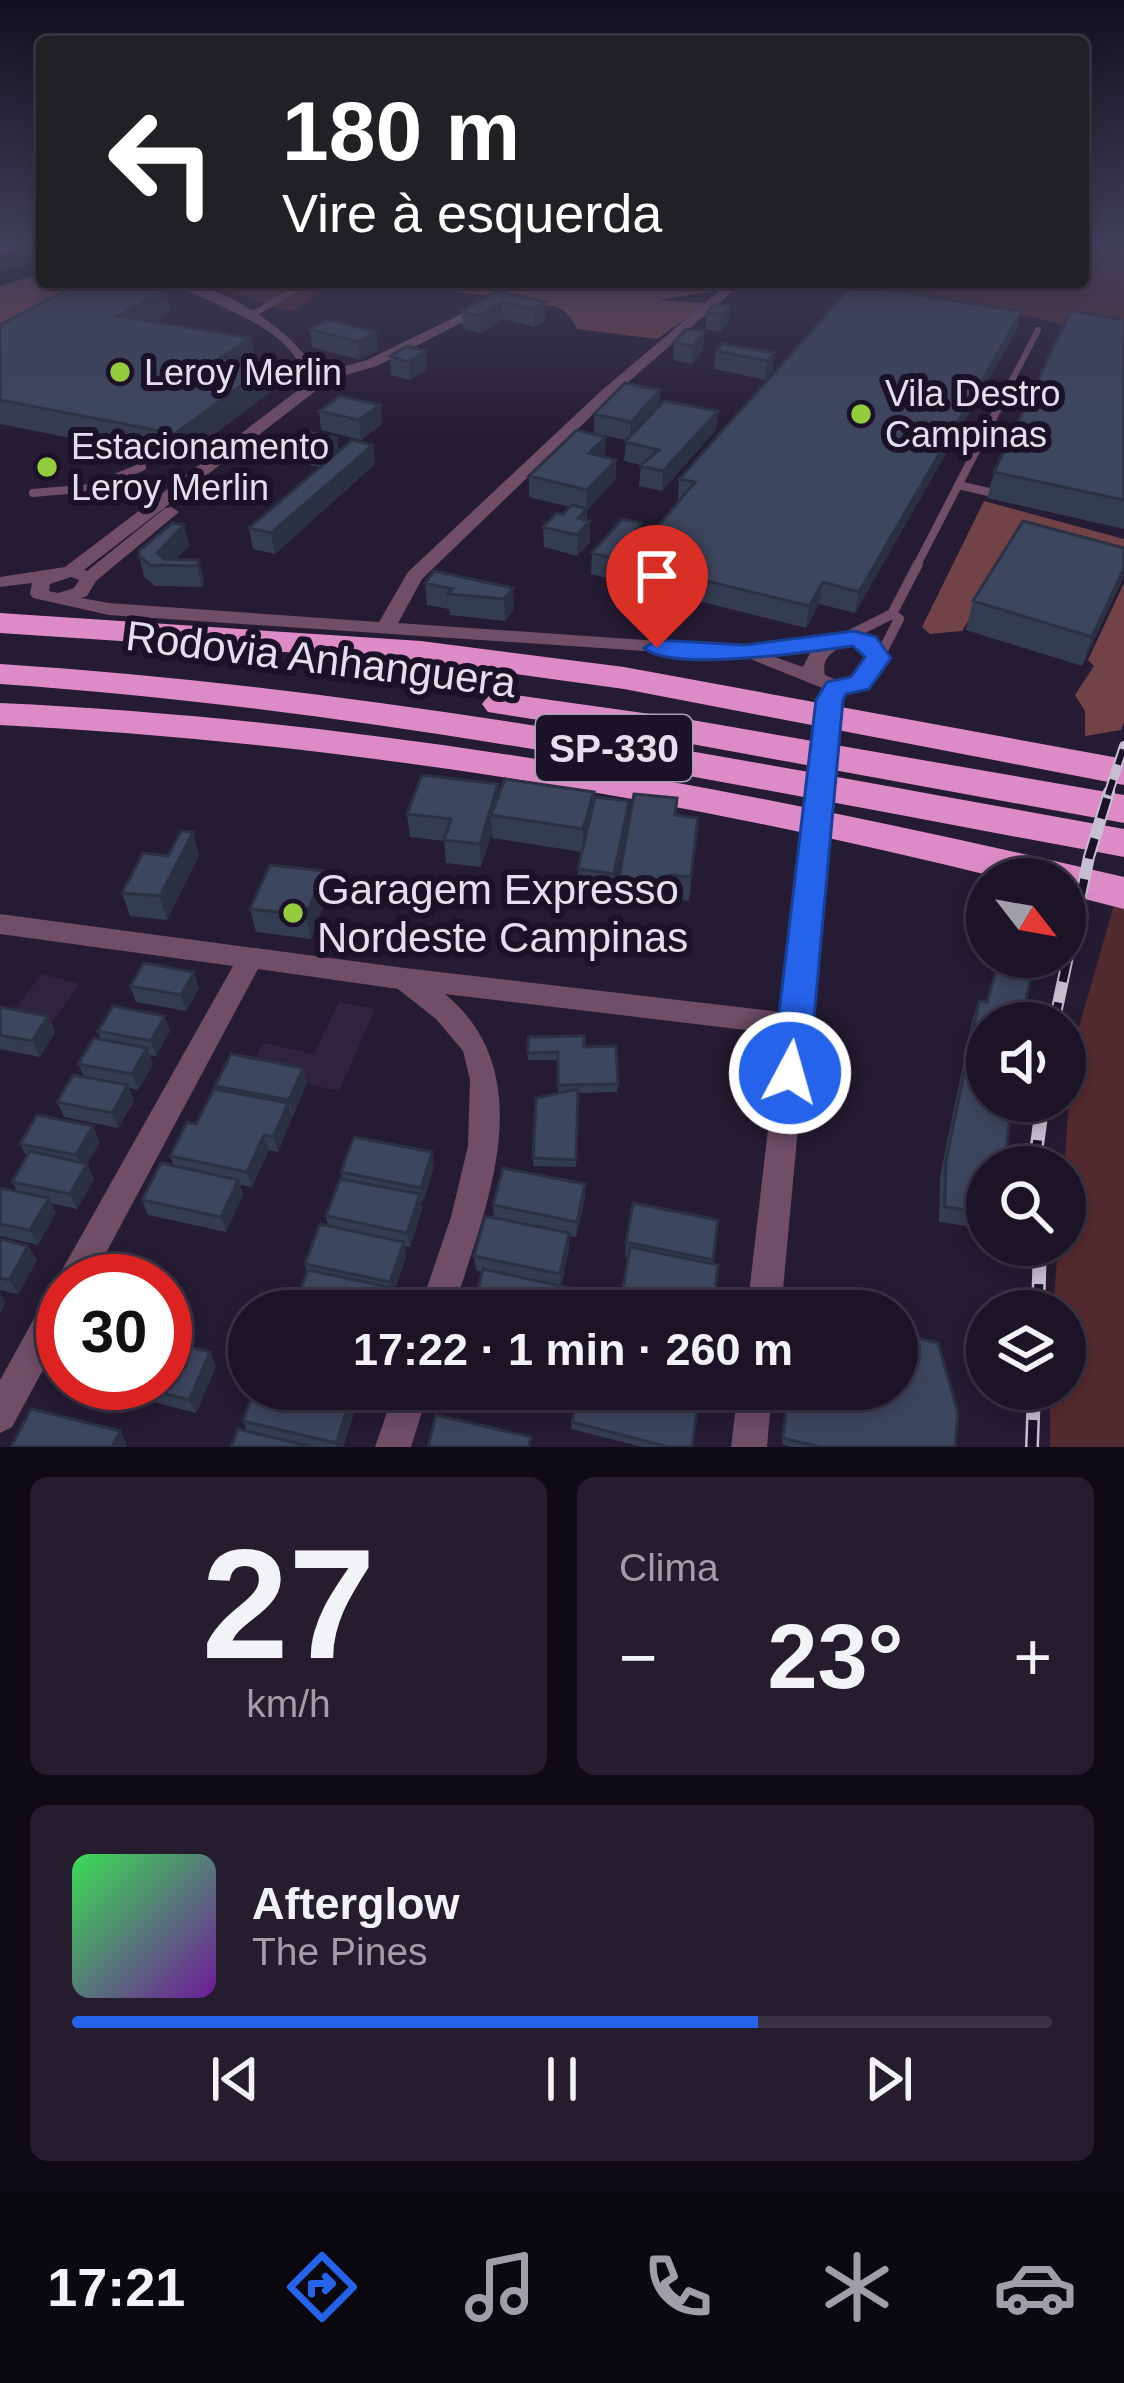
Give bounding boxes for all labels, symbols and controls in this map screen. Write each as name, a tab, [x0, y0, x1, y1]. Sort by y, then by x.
icon: left	[84, 84, 240, 240]
text: 180 m	[282, 84, 520, 178]
text: Vire à esquerda	[282, 183, 662, 243]
place label: Leroy Merlin	[144, 352, 342, 393]
marker: Leroy Merlin	[107, 359, 133, 385]
place label: Vila Destro Campinas	[885, 373, 1060, 455]
marker: Vila Destro Campinas	[848, 401, 874, 427]
place label: Estacionamento Leroy Merlin	[71, 426, 329, 508]
marker: Estacionamento Leroy Merlin	[34, 454, 60, 480]
pin	[606, 525, 708, 648]
icon: arrive	[624, 543, 690, 609]
street label: Rodovia Anhanguera	[123, 612, 519, 706]
road number: SP-330	[536, 715, 692, 781]
north arrow	[966, 858, 1086, 978]
map controls	[966, 858, 1086, 1410]
place label: Garagem Expresso Nordeste Campinas	[317, 866, 688, 961]
marker: Garagem Expresso Nordeste Campinas	[280, 900, 306, 926]
button: sound	[966, 1002, 1086, 1122]
position arrow	[727, 1010, 853, 1136]
button: search	[966, 1146, 1086, 1266]
speed limit sign: 30	[36, 1254, 192, 1410]
button: layers	[966, 1290, 1086, 1410]
text: 17:22 · 1 min · 260 m	[353, 1324, 793, 1375]
text: 27	[202, 1517, 375, 1691]
text: Clima	[619, 1546, 719, 1589]
text: 23°	[767, 1607, 904, 1707]
text: −	[619, 1620, 658, 1694]
text: +	[1013, 1620, 1052, 1694]
text: km/h	[246, 1682, 331, 1725]
text: Afterglow	[252, 1878, 460, 1929]
text: The Pines	[252, 1930, 428, 1973]
icon: previous	[202, 2046, 268, 2112]
icon: pause	[529, 2046, 595, 2112]
icon: next	[856, 2046, 922, 2112]
icon: directions	[280, 2245, 364, 2329]
icon: music	[458, 2245, 542, 2329]
icon: phone	[636, 2245, 720, 2329]
icon: climate	[815, 2245, 899, 2329]
icon: car	[993, 2245, 1077, 2329]
text: 17:21	[47, 2257, 185, 2317]

